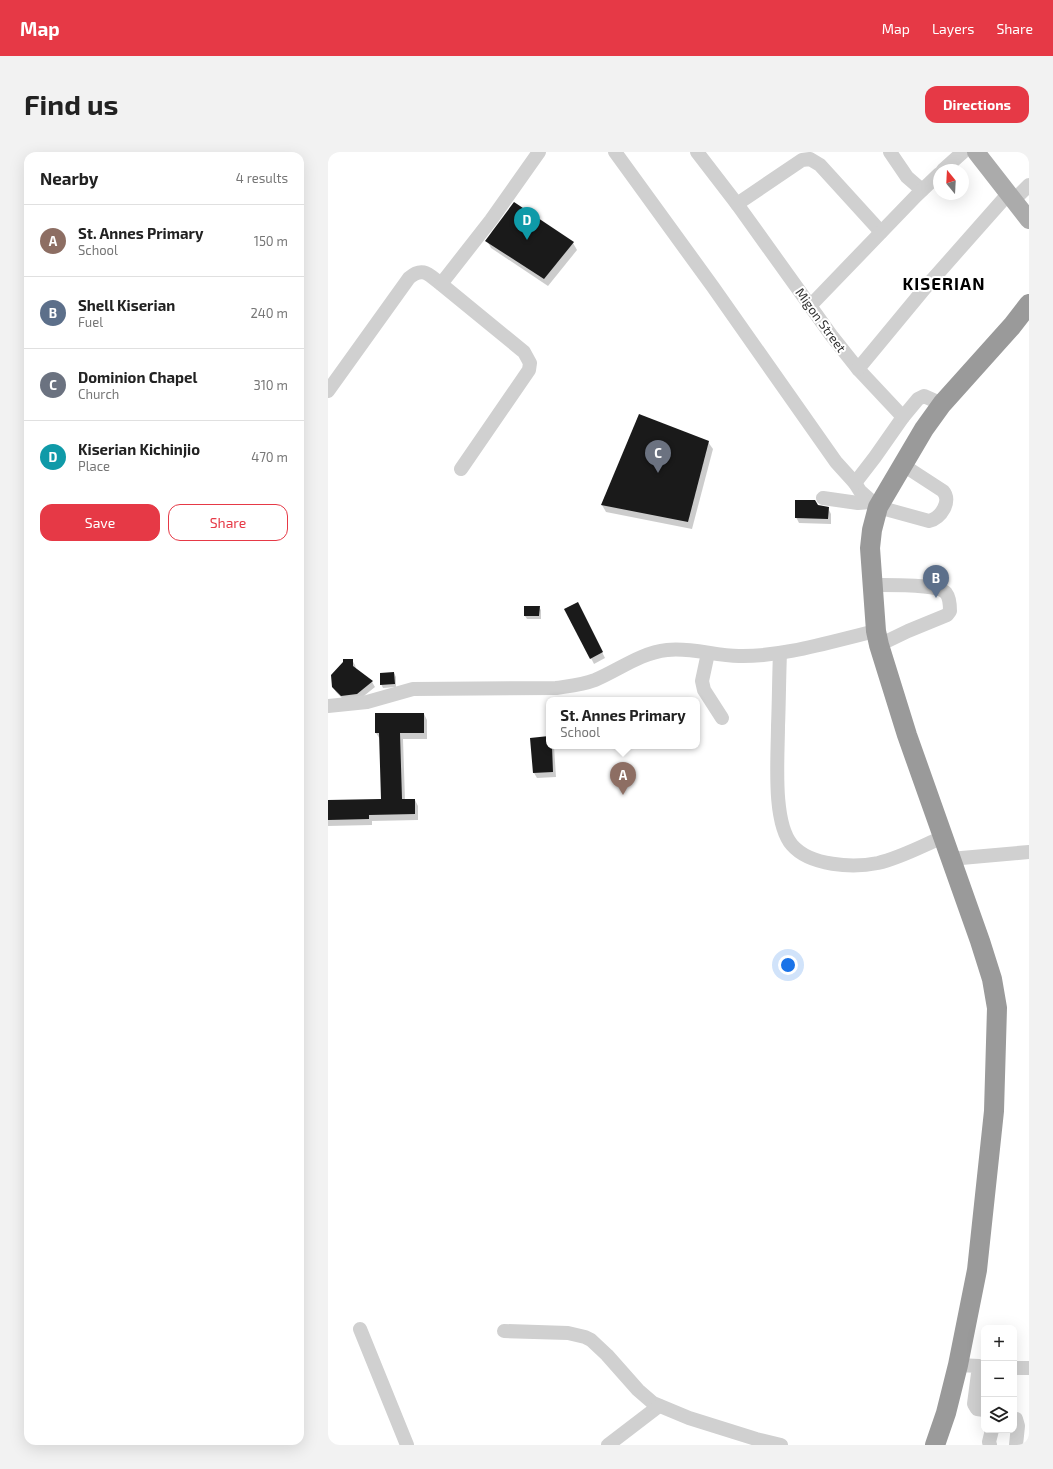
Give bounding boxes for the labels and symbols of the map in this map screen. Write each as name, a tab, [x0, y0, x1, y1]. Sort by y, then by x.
north arrow	[933, 164, 969, 200]
pin: D	[514, 207, 540, 240]
district label: KISERIAN	[903, 273, 985, 293]
street label: Migon Street	[792, 285, 850, 355]
pin: C	[645, 440, 671, 473]
pin: B	[923, 565, 949, 598]
pin: A	[610, 762, 636, 795]
your location	[778, 955, 798, 975]

